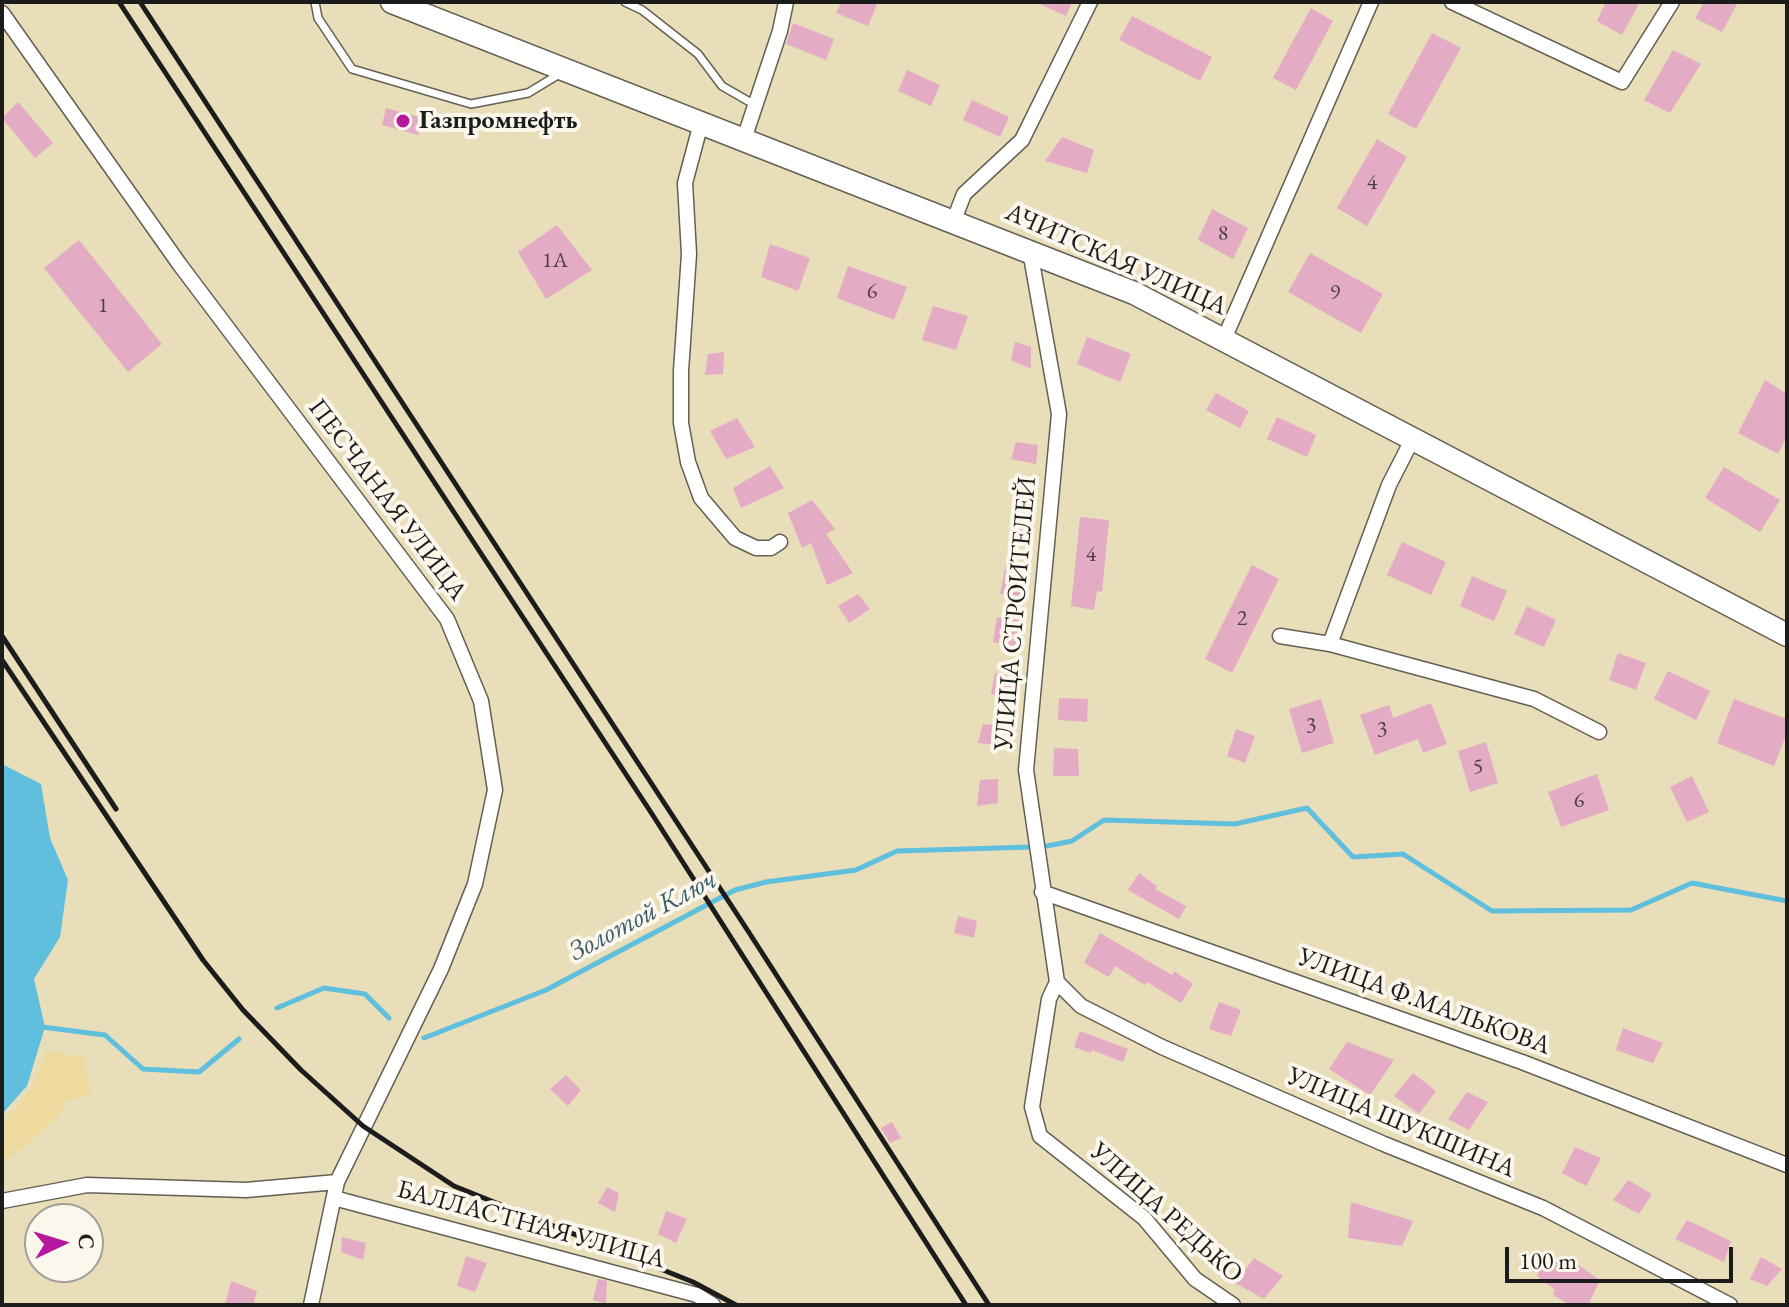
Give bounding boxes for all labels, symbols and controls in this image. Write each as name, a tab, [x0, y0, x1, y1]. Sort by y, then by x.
place label: Газпромнефть	[419, 105, 578, 137]
marker: Газпромнефть	[394, 112, 412, 130]
house number: 4	[1367, 170, 1377, 196]
street label: АЧИТСКАЯ УЛИЦА	[1000, 197, 1232, 323]
house number: 8	[1218, 221, 1228, 247]
house number: 1А	[542, 248, 568, 274]
house number: 6	[867, 279, 877, 305]
house number: 9	[1330, 280, 1340, 306]
house number: 1	[98, 293, 108, 319]
street label: ПЕСЧАНАЯ УЛИЦА	[301, 393, 473, 607]
street label: УЛИЦА СТРОИТЕЛЕЙ	[988, 476, 1044, 752]
house number: 4	[1086, 542, 1096, 568]
house number: 2	[1237, 606, 1247, 632]
house number: 3	[1306, 713, 1316, 739]
house number: 3	[1377, 717, 1387, 743]
house number: 5	[1473, 754, 1483, 780]
house number: 6	[1574, 788, 1584, 814]
water label: Золотой Ключ	[563, 863, 723, 969]
street label: УЛИЦА Ф.МАЛЬКОВА	[1293, 942, 1555, 1062]
street label: УЛИЦА ШУКШИНА	[1282, 1061, 1520, 1185]
street label: УЛИЦА РЕДЬКО	[1083, 1136, 1249, 1290]
street label: БАЛЛАСТНАЯ УЛИЦА	[393, 1174, 669, 1276]
north arrow	[24, 1203, 104, 1283]
scale bar	[1509, 1231, 1737, 1281]
text: С	[71, 1233, 101, 1250]
text: 100 m	[1519, 1245, 1577, 1276]

